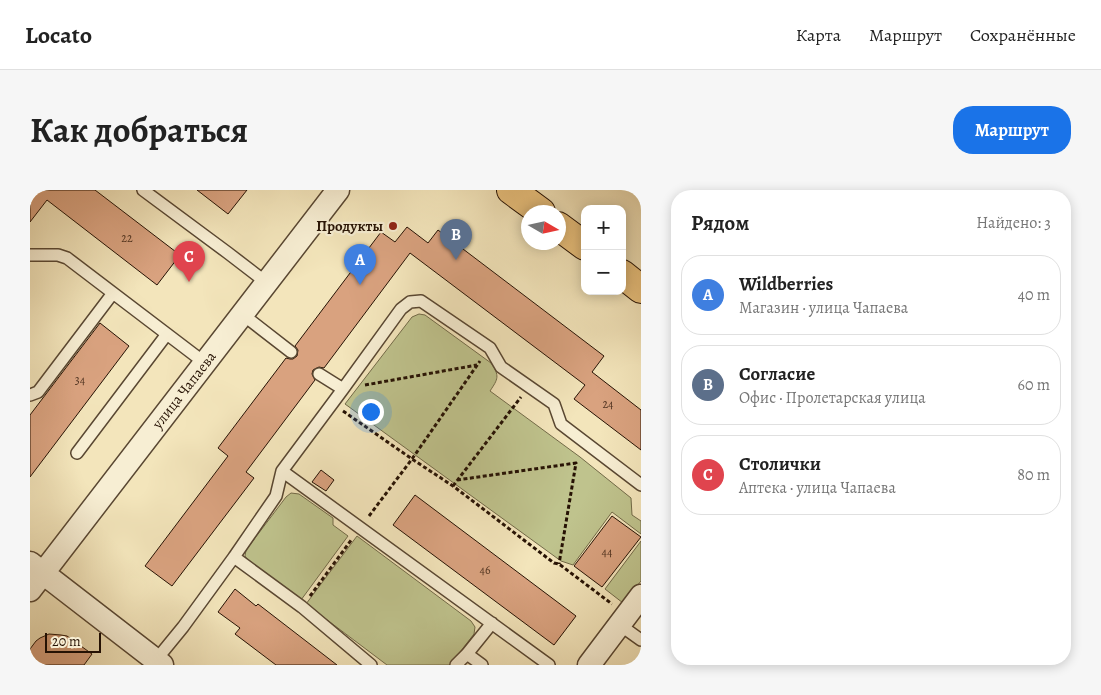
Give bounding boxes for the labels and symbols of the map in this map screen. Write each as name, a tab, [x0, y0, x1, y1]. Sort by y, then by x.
north arrow	[521, 205, 566, 250]
place label: Продукты	[316, 216, 383, 236]
pin: B	[440, 219, 472, 260]
marker: Продукты	[387, 220, 399, 232]
house number: 22	[121, 230, 133, 246]
pin: C	[173, 241, 205, 282]
pin: A	[344, 244, 376, 285]
street label: улица Чапаева	[147, 347, 221, 434]
house number: 34	[75, 372, 86, 388]
house number: 24	[602, 396, 614, 412]
your location	[358, 399, 384, 425]
house number: 44	[602, 544, 613, 560]
house number: 46	[480, 562, 491, 578]
scale bar	[45, 630, 101, 653]

